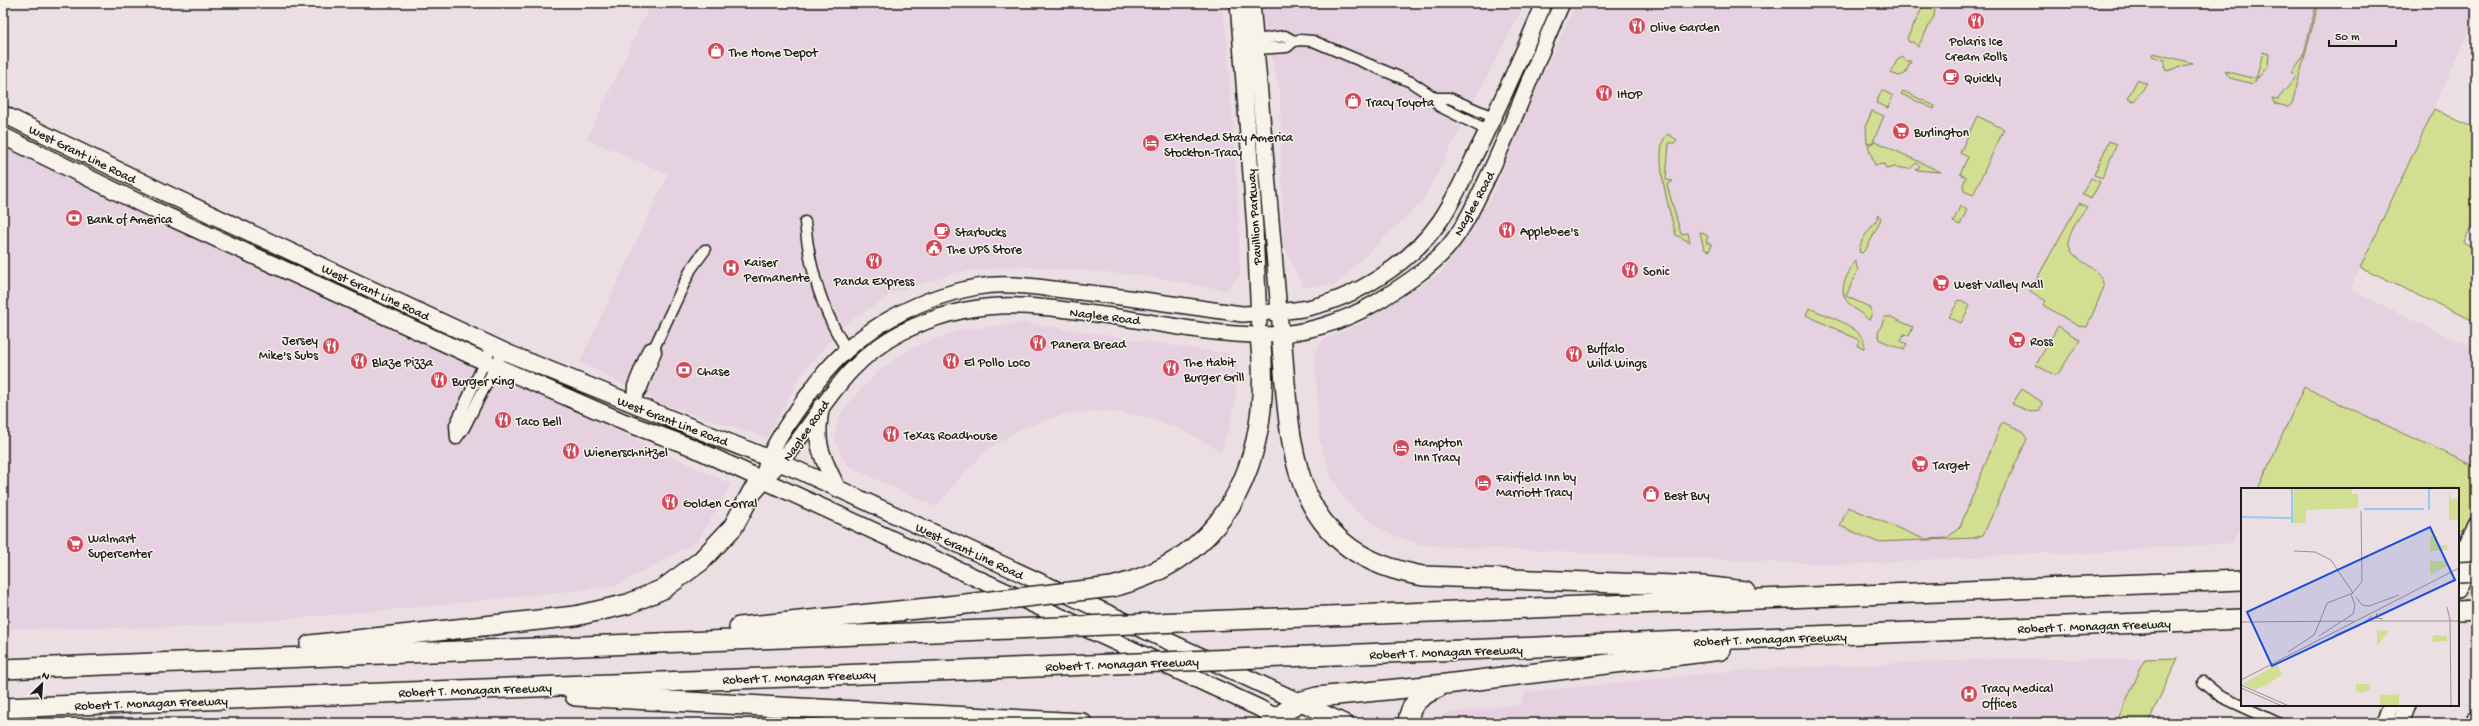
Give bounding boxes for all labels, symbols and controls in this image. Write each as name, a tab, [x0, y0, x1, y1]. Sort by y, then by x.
restaurant icon: Polaris Ice Cream Rolls	[1966, 11, 1986, 31]
restaurant icon: Olive Garden	[1627, 16, 1647, 36]
place label: Olive Garden	[1650, 21, 1720, 36]
scale bar	[2329, 22, 2396, 48]
text: 50 m	[2335, 31, 2360, 45]
place label: Polaris Ice Cream Rolls	[1945, 35, 2008, 65]
shop icon: The Home Depot	[706, 41, 726, 61]
place label: The Home Depot	[728, 46, 819, 61]
cafe icon: Quickly	[1941, 67, 1961, 87]
place label: Quickly	[1964, 72, 2002, 87]
restaurant icon: IHOP	[1594, 83, 1614, 103]
place label: IHOP	[1617, 88, 1643, 103]
shop icon: Tracy Toyota	[1343, 91, 1363, 111]
place label: Tracy Toyota	[1365, 96, 1435, 111]
supermarket icon: Burlington	[1891, 121, 1911, 141]
street label: West Grant Line Road	[26, 123, 139, 188]
place label: Burlington	[1913, 126, 1970, 141]
place label: Extended Stay America Stockton-Tracy	[1164, 131, 1294, 161]
hotel icon: Extended Stay America Stockton-Tracy	[1141, 133, 1161, 153]
street label: Pavillion Parkway	[1245, 168, 1266, 266]
street label: Naglee Road	[1451, 168, 1500, 239]
bank icon: Bank of America	[64, 208, 84, 228]
place label: Bank of America	[86, 213, 173, 228]
restaurant icon: Applebee's	[1497, 220, 1517, 240]
cafe icon: Starbucks	[932, 221, 952, 241]
place label: Applebee's	[1520, 225, 1580, 240]
place label: Starbucks	[955, 226, 1007, 241]
public building icon: The UPS Store	[924, 238, 944, 258]
place label: The UPS Store	[946, 243, 1022, 258]
restaurant icon: Panda Express	[864, 251, 884, 271]
place label: Kaiser Permanente	[743, 256, 810, 286]
hospital icon: Kaiser Permanente	[721, 258, 741, 278]
restaurant icon: Sonic	[1620, 260, 1640, 280]
street label: West Grant Line Road	[319, 262, 433, 325]
place label: Sonic	[1643, 265, 1670, 280]
supermarket icon: West Valley Mall	[1931, 273, 1951, 293]
place label: Panda Express	[833, 275, 916, 290]
place label: West Valley Mall	[1954, 278, 2043, 293]
street label: Naglee Road	[1069, 306, 1142, 329]
supermarket icon: Ross	[2007, 330, 2027, 350]
restaurant icon: Panera Bread	[1028, 333, 1048, 353]
place label: Jersey Mike's Subs	[259, 334, 319, 364]
place label: Ross	[2030, 335, 2054, 350]
restaurant icon: Jersey Mike's Subs	[321, 336, 341, 356]
place label: Panera Bread	[1050, 338, 1127, 353]
place label: Buffalo Wild Wings	[1586, 342, 1648, 372]
restaurant icon: Buffalo Wild Wings	[1564, 344, 1584, 364]
restaurant icon: Blaze Pizza	[349, 351, 369, 371]
restaurant icon: El Pollo Loco	[941, 351, 961, 371]
place label: Blaze Pizza	[371, 356, 434, 371]
place label: El Pollo Loco	[964, 356, 1030, 371]
place label: The Habit Burger Grill	[1183, 356, 1245, 386]
restaurant icon: The Habit Burger Grill	[1161, 358, 1181, 378]
bank icon: Chase	[674, 360, 694, 380]
place label: Chase	[697, 365, 730, 380]
restaurant icon: Burger King	[429, 370, 449, 390]
place label: Burger King	[451, 375, 515, 390]
street label: West Grant Line Road	[615, 394, 731, 451]
street label: Naglee Road	[781, 397, 834, 465]
restaurant icon: Taco Bell	[493, 410, 513, 430]
place label: Taco Bell	[515, 415, 562, 430]
restaurant icon: Texas Roadhouse	[881, 424, 901, 444]
place label: Texas Roadhouse	[903, 429, 998, 444]
place label: Hampton Inn Tracy	[1414, 436, 1463, 466]
hotel icon: Hampton Inn Tracy	[1391, 438, 1411, 458]
restaurant icon: Wienerschnitzel	[561, 441, 581, 461]
place label: Wienerschnitzel	[584, 446, 668, 461]
supermarket icon: Target	[1910, 454, 1930, 474]
place label: Target	[1932, 459, 1971, 474]
place label: Fairfield Inn by Marriott Tracy	[1495, 471, 1577, 501]
hotel icon: Fairfield Inn by Marriott Tracy	[1473, 473, 1493, 493]
shop icon: Best Buy	[1641, 484, 1661, 504]
inset map	[2241, 488, 2459, 706]
place label: Best Buy	[1663, 489, 1710, 504]
restaurant icon: Golden Corral	[660, 492, 680, 512]
place label: Golden Corral	[683, 497, 758, 512]
street label: West Grant Line Road	[913, 521, 1027, 584]
place label: Walmart Supercenter	[88, 532, 153, 562]
supermarket icon: Walmart Supercenter	[65, 534, 85, 554]
street label: Robert T. Monagan Freeway	[2017, 617, 2172, 638]
street label: Robert T. Monagan Freeway	[1693, 630, 1848, 651]
street label: Robert T. Monagan Freeway	[1369, 643, 1524, 664]
street label: Robert T. Monagan Freeway	[1045, 655, 1200, 676]
north arrow	[22, 664, 62, 704]
street label: Robert T. Monagan Freeway	[722, 668, 877, 689]
text: N	[40, 670, 51, 684]
street label: Robert T. Monagan Freeway	[398, 681, 553, 702]
place label: Tracy Medical Offices	[1981, 682, 2054, 712]
hospital icon: Tracy Medical Offices	[1959, 684, 1979, 704]
street label: Robert T. Monagan Freeway	[74, 694, 229, 715]

